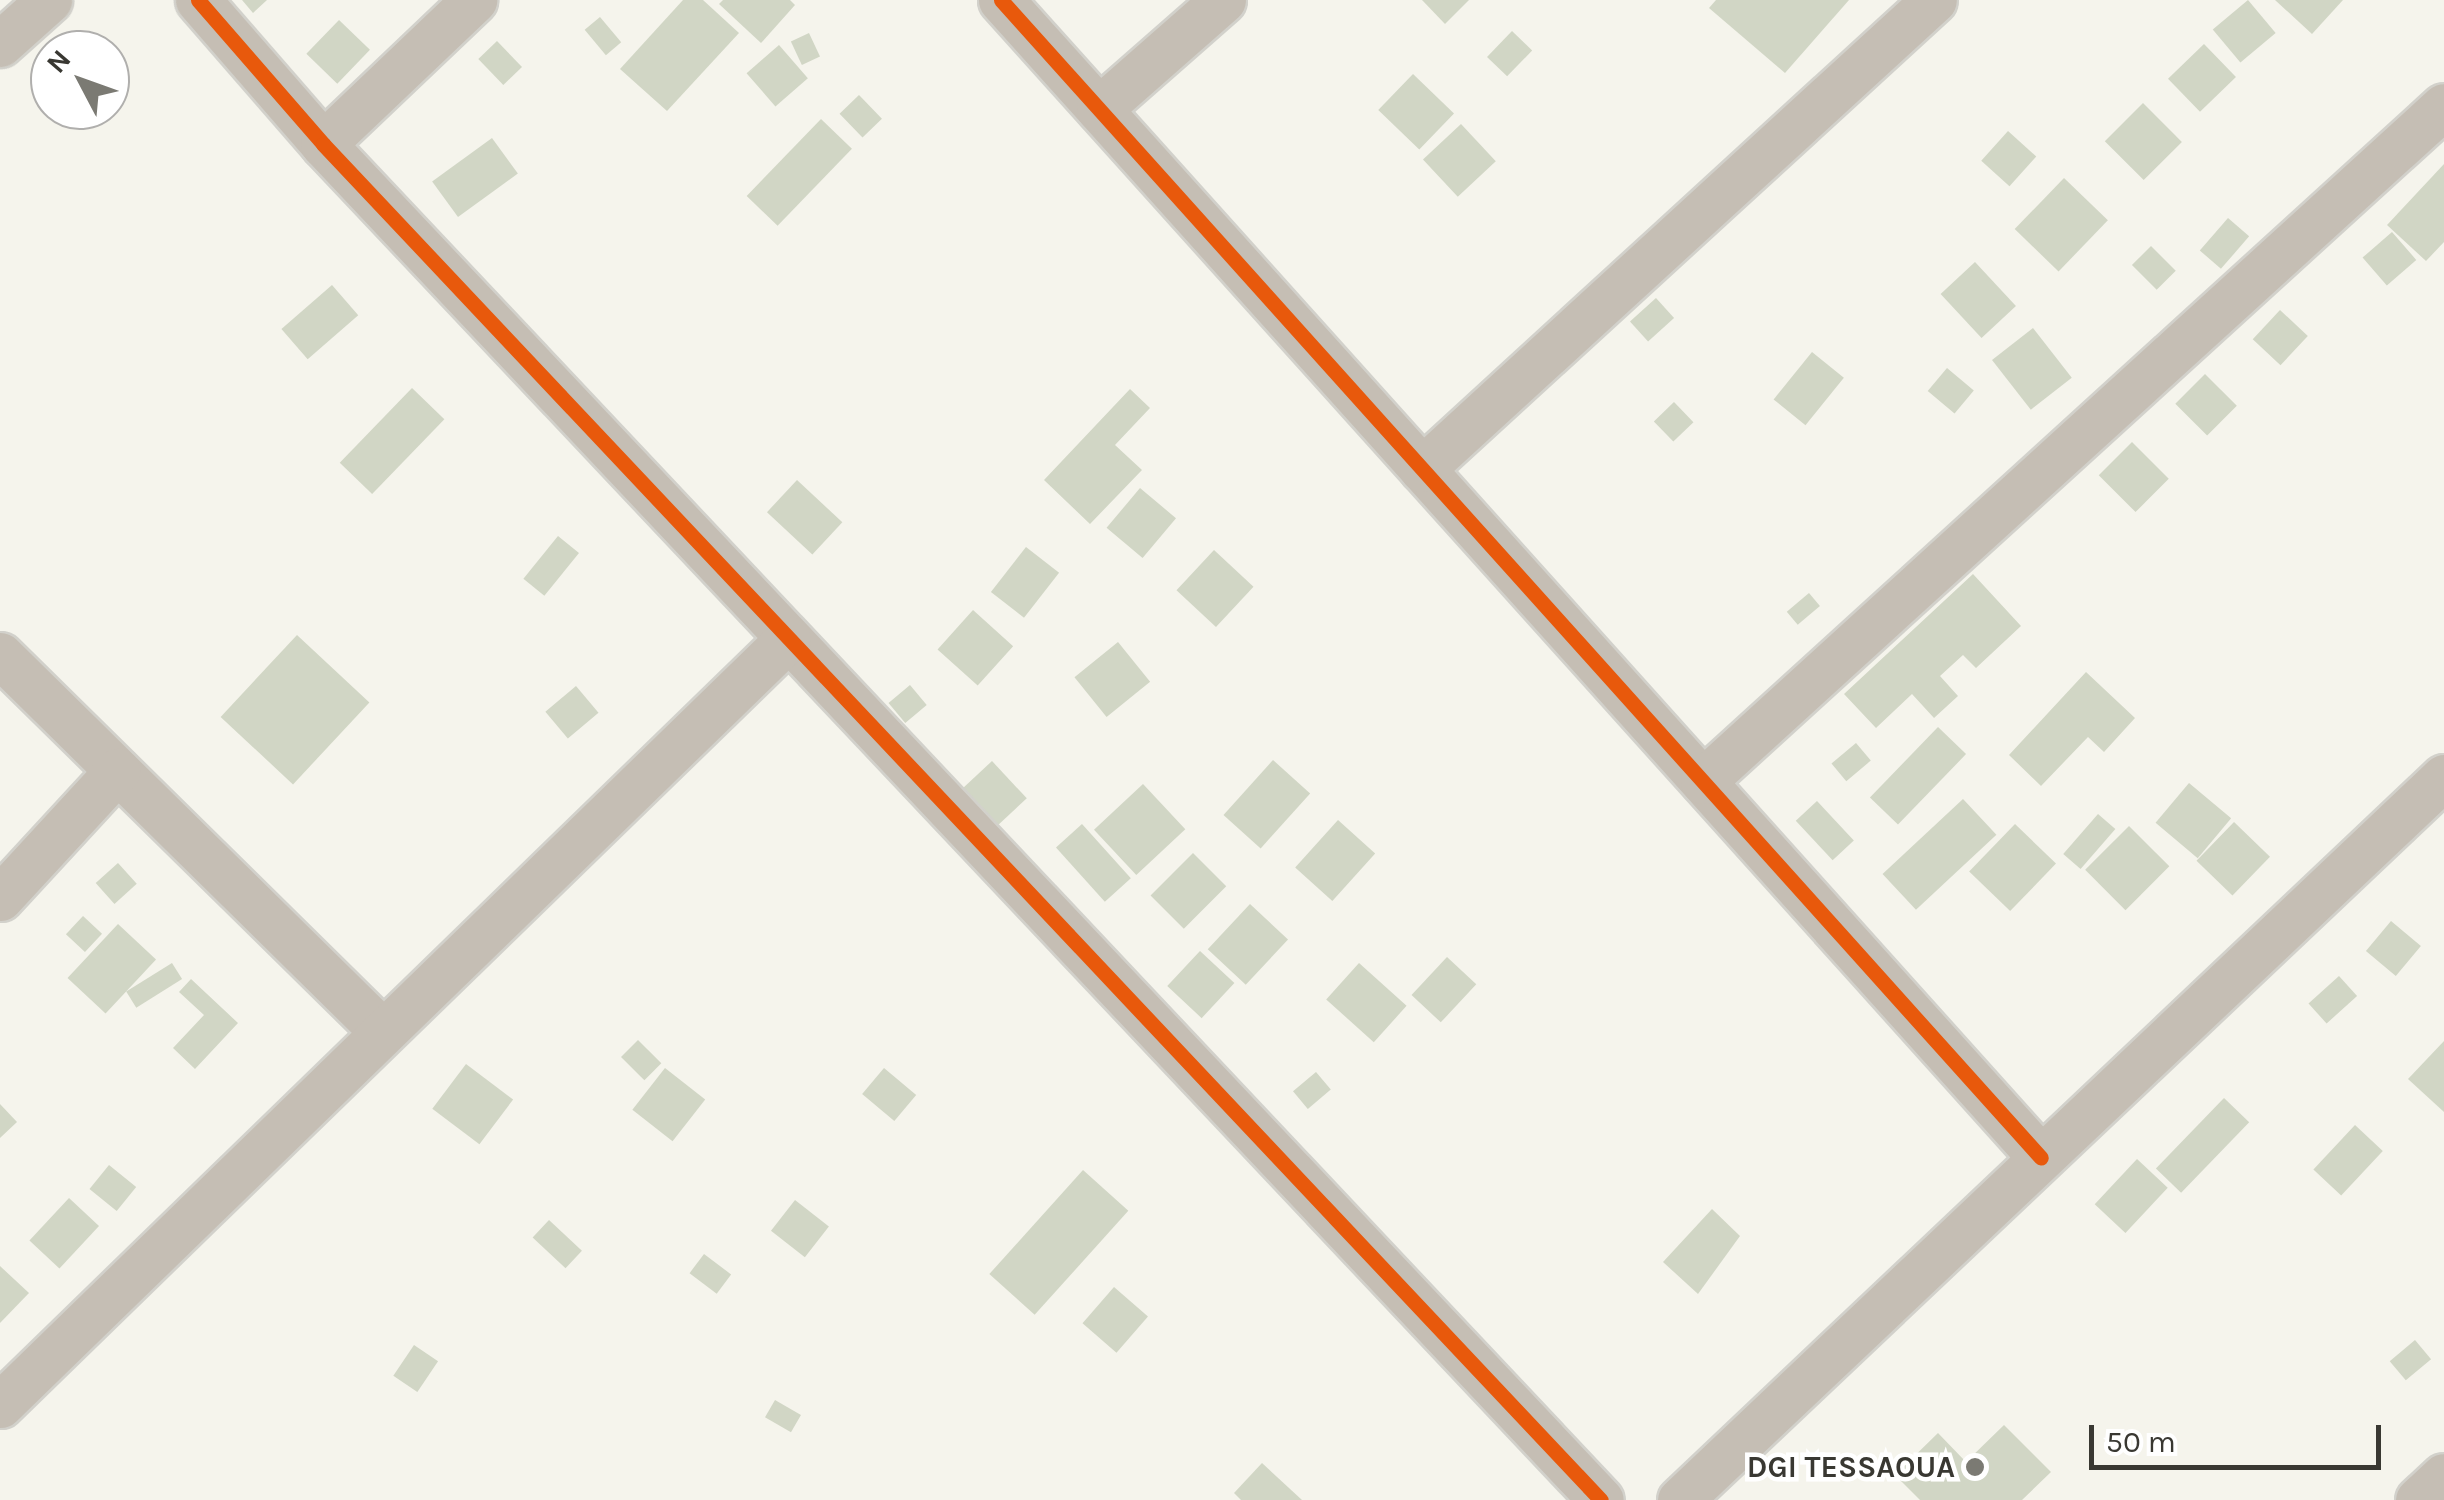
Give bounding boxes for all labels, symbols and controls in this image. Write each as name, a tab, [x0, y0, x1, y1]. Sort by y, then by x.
north arrow	[30, 30, 130, 130]
text: N	[39, 43, 78, 80]
scale bar	[2094, 1405, 2386, 1467]
text: 50 m	[2106, 1424, 2176, 1460]
place label: DGI TESSAOUA	[1747, 1449, 1955, 1485]
marker: DGI TESSAOUA	[1964, 1456, 1986, 1478]

